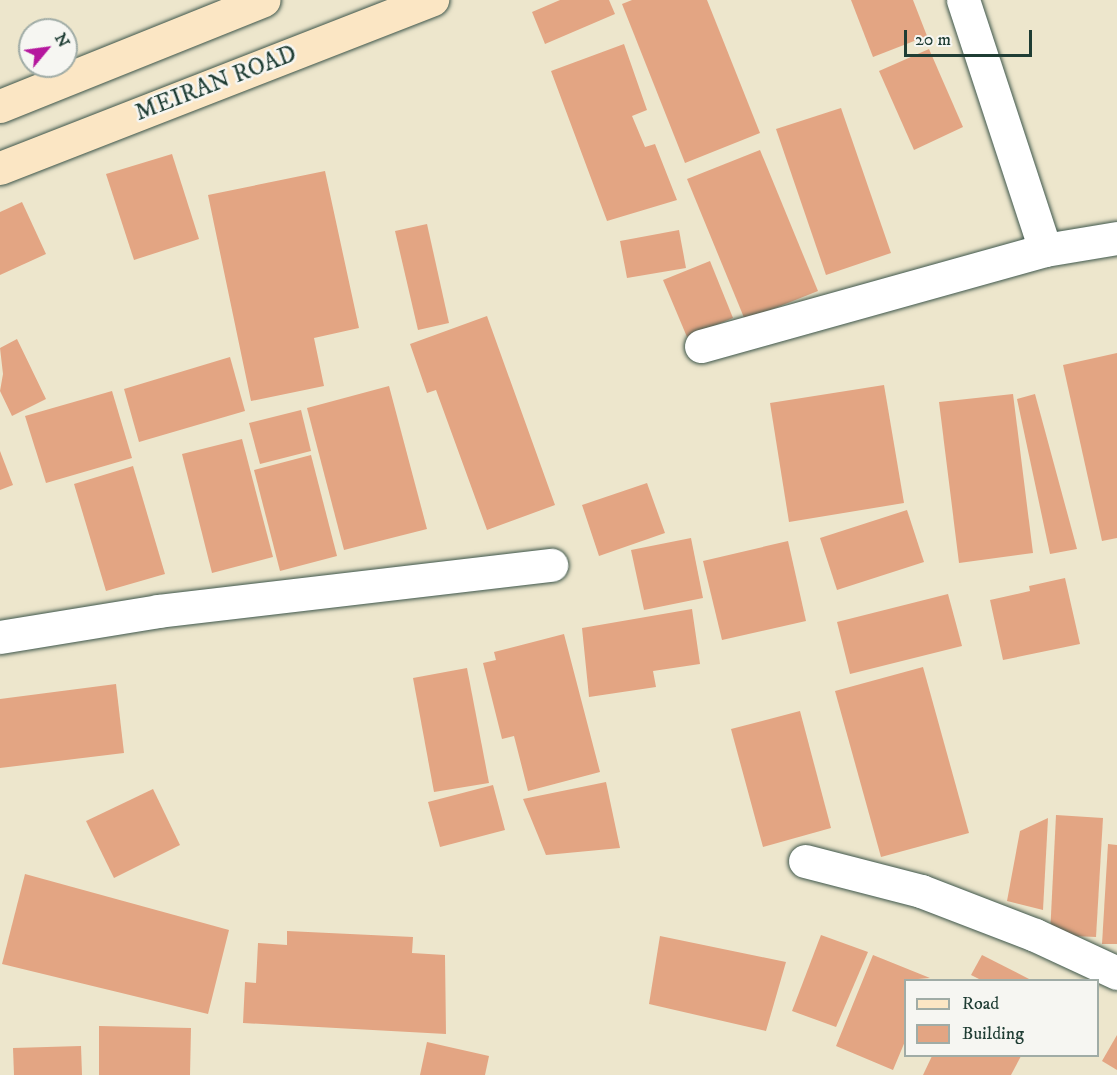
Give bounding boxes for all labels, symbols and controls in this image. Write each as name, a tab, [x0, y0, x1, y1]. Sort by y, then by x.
north arrow	[18, 18, 78, 78]
scale bar	[907, 18, 1034, 56]
text: 20 m	[915, 29, 951, 51]
text: N	[50, 30, 74, 51]
street label: MEIRAN ROAD	[131, 40, 301, 128]
legend	[904, 979, 1099, 1057]
text: Road	[962, 993, 999, 1015]
text: Building	[962, 1023, 1024, 1045]

